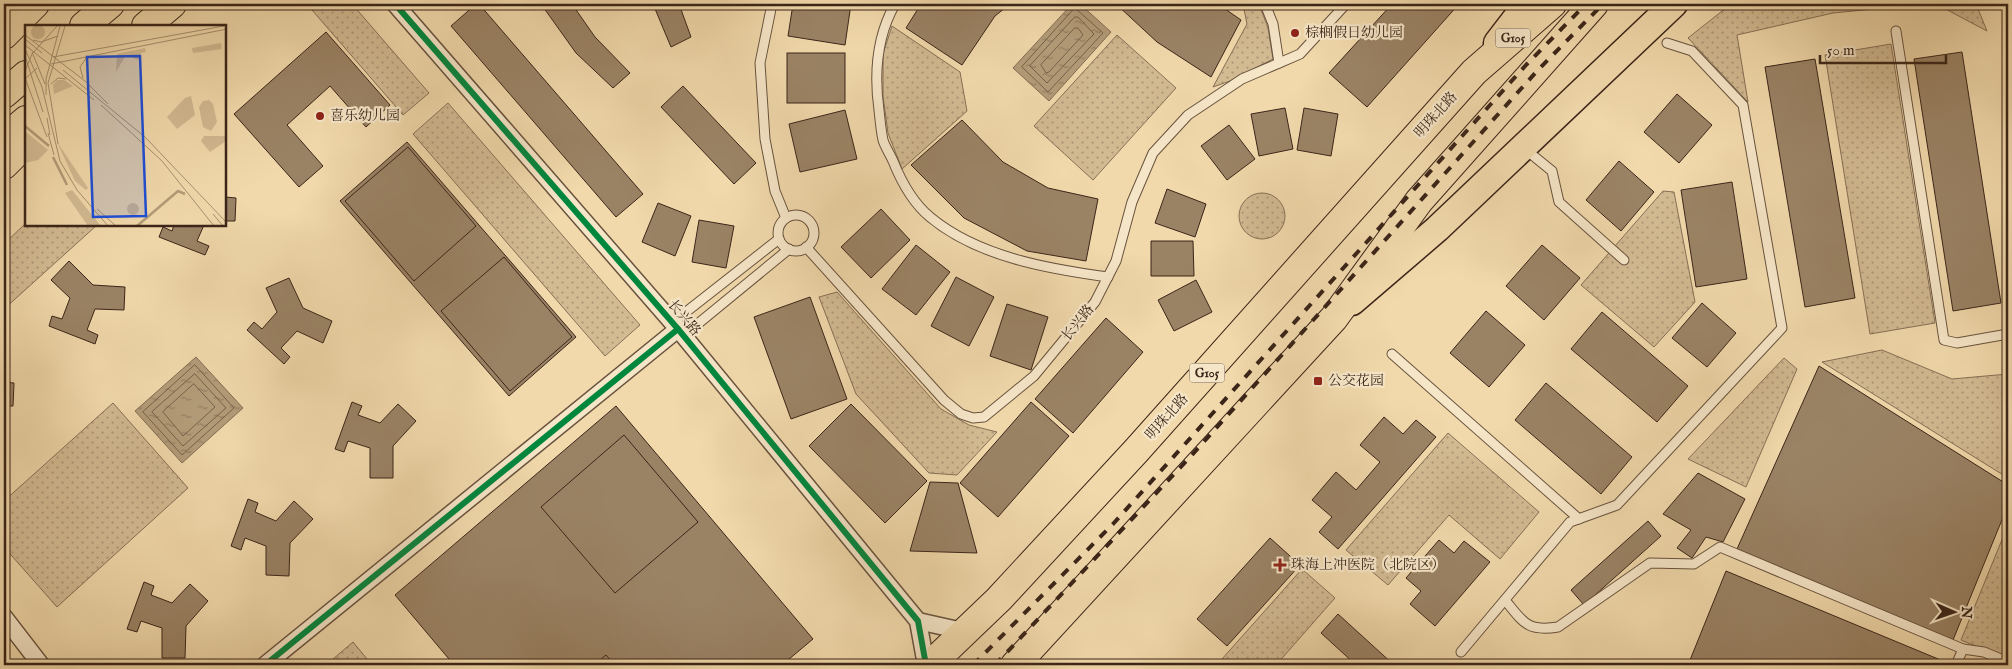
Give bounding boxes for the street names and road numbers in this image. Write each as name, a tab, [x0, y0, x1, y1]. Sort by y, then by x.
road number: G105	[1496, 28, 1530, 48]
street label: 明珠北路	[1411, 88, 1461, 142]
street label: 长兴路	[664, 296, 704, 340]
street label: 长兴路	[1058, 301, 1098, 345]
road number: G105	[1190, 363, 1224, 382]
street label: 明珠北路	[1142, 390, 1192, 444]

